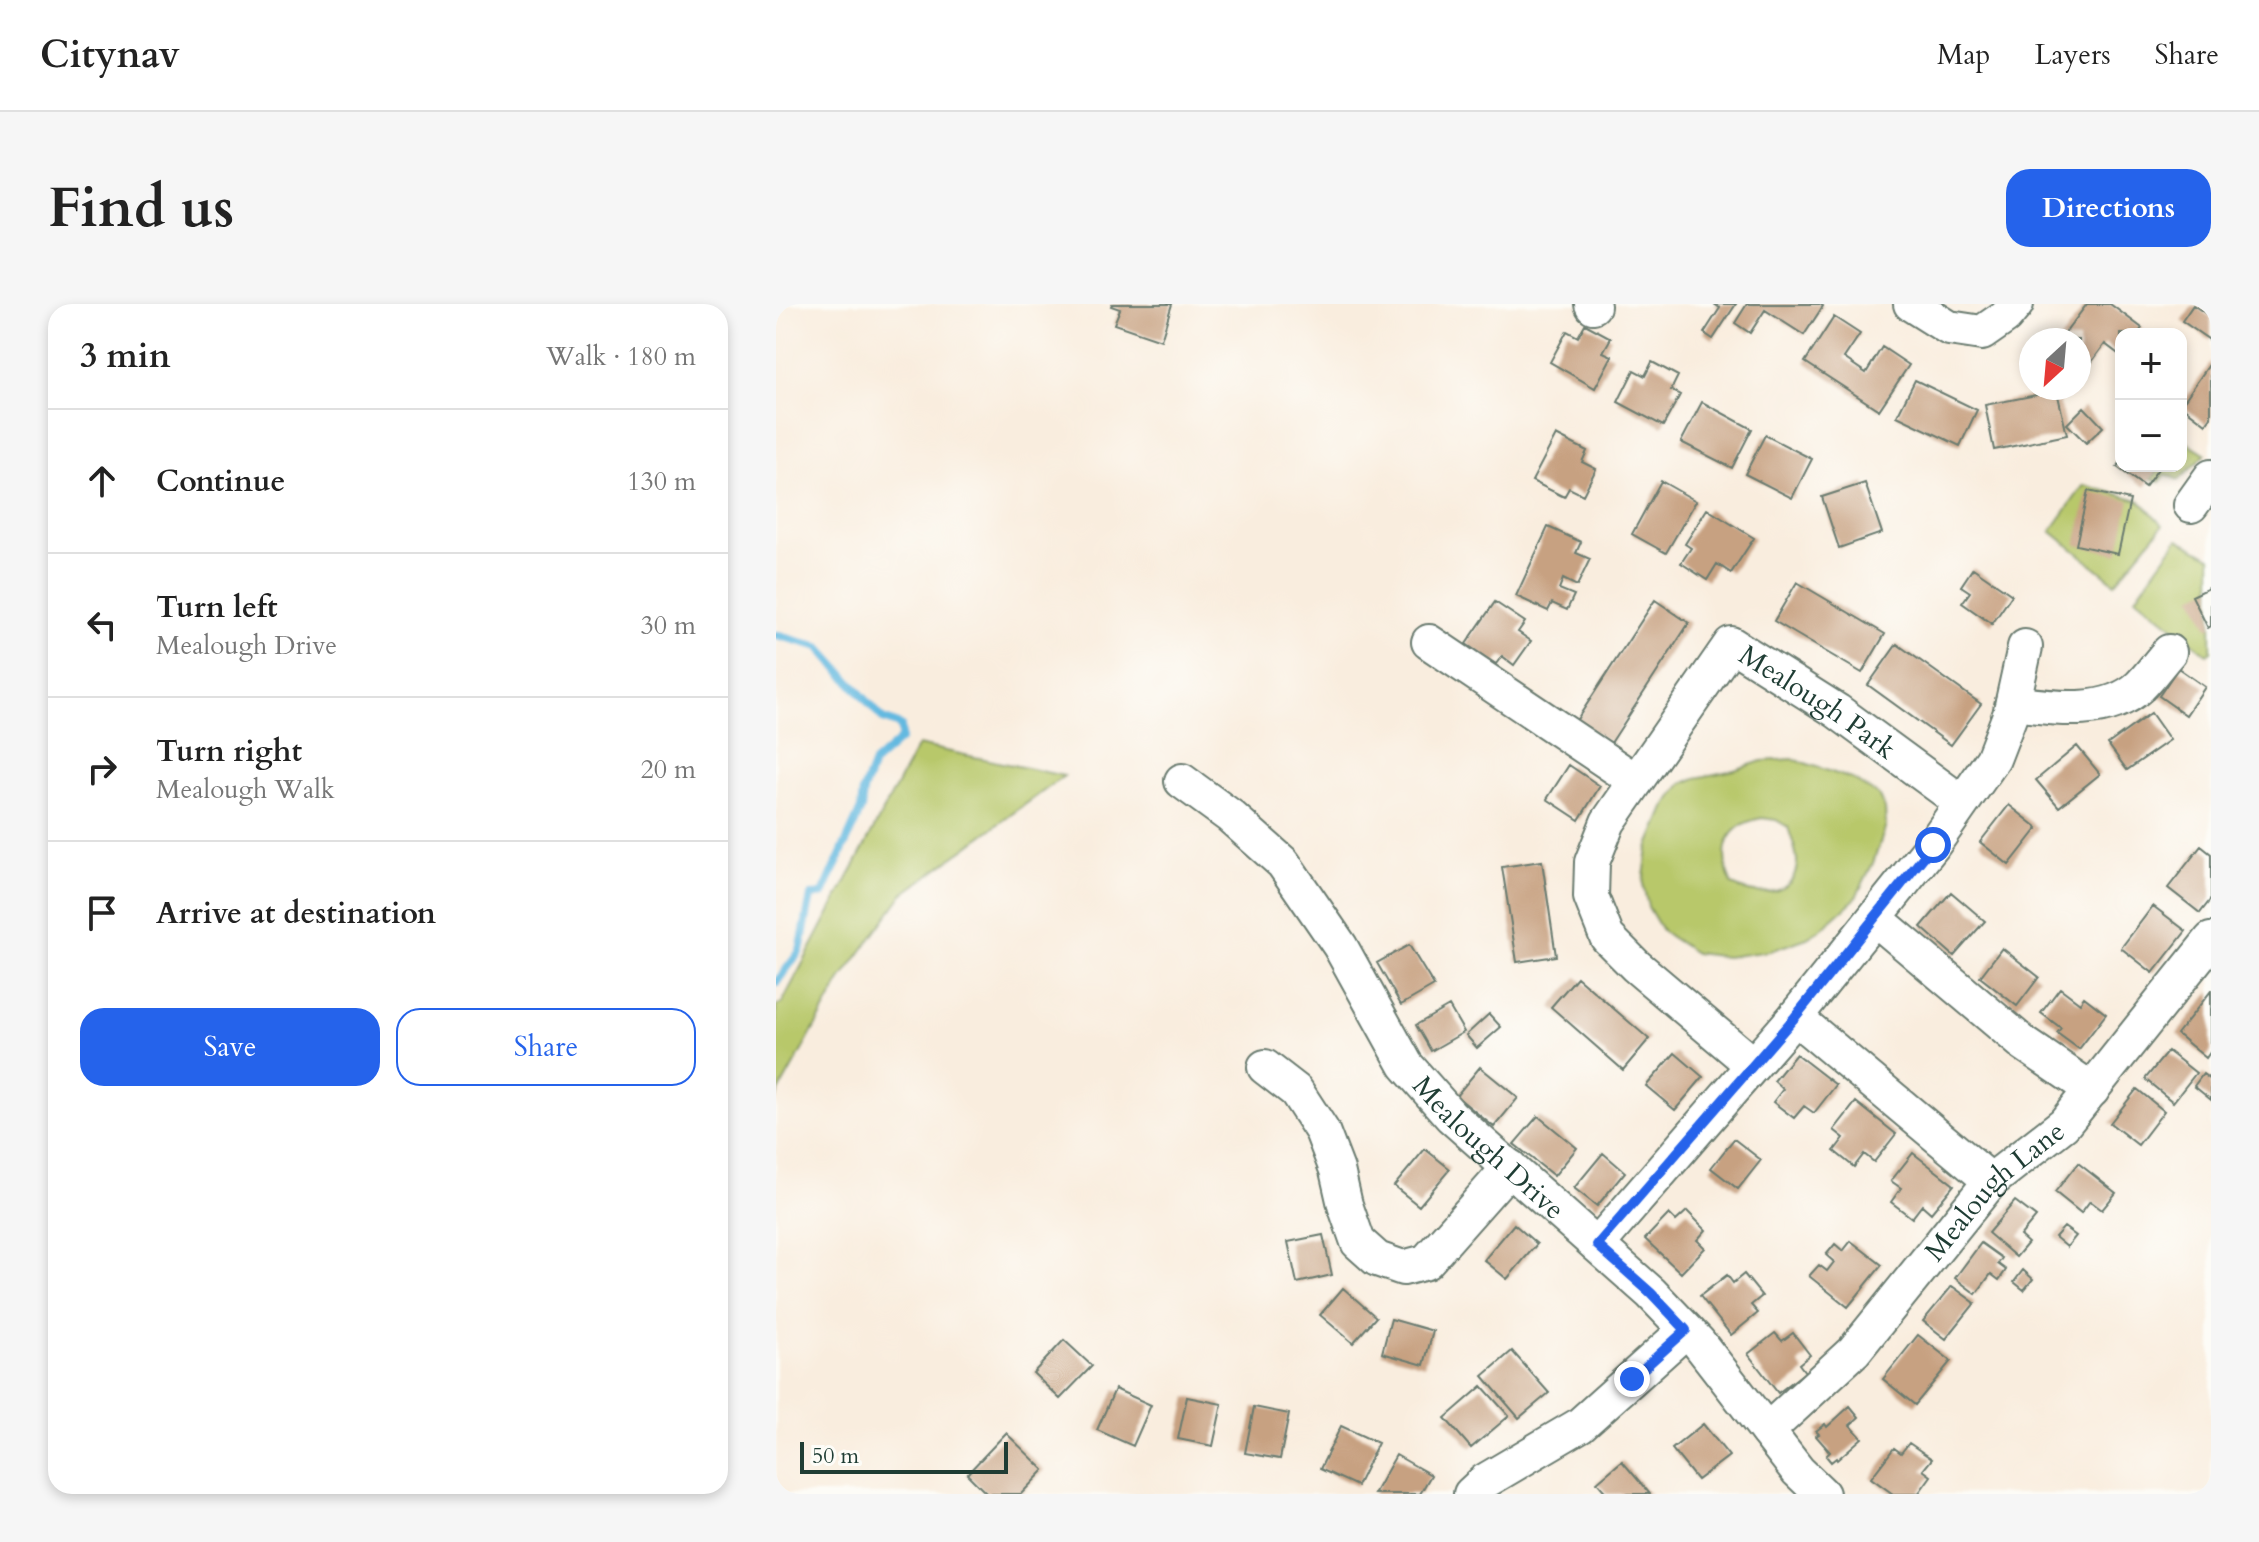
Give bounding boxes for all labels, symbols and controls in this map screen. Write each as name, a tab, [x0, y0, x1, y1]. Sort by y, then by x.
text: Citynav	[40, 29, 180, 81]
text: Map	[1937, 36, 1990, 74]
text: Layers	[2034, 36, 2111, 74]
text: Share	[2155, 36, 2219, 74]
button: Directions	[2006, 169, 2211, 247]
text: Find us	[48, 171, 234, 246]
north arrow	[2019, 328, 2091, 400]
map controls	[2115, 328, 2187, 472]
button: +	[2115, 328, 2187, 400]
text: 3 min	[80, 333, 171, 379]
text: Walk · 180 m	[546, 339, 696, 374]
button: −	[2115, 400, 2187, 472]
icon: ahead	[80, 459, 124, 503]
text: Continue	[156, 461, 285, 502]
text: 130 m	[627, 464, 696, 499]
text: Turn left	[156, 587, 278, 628]
icon: left	[80, 603, 124, 647]
text: 30 m	[640, 608, 696, 643]
text: Mealough Drive	[156, 628, 337, 663]
street label: Mealough Park	[1732, 636, 1904, 768]
text: Turn right	[156, 731, 302, 772]
icon: right	[80, 747, 124, 791]
text: 20 m	[640, 752, 696, 787]
text: Mealough Walk	[156, 772, 335, 807]
route start	[1915, 827, 1951, 863]
icon: arrive	[80, 891, 124, 935]
text: Arrive at destination	[156, 893, 436, 934]
button: Save	[80, 1008, 380, 1086]
button: Share	[396, 1008, 696, 1086]
street label: Mealough Drive	[1404, 1068, 1573, 1228]
street label: Mealough Lane	[1916, 1113, 2073, 1269]
route end	[1614, 1361, 1650, 1397]
scale bar	[800, 1438, 1008, 1474]
text: 50 m	[812, 1441, 859, 1471]

